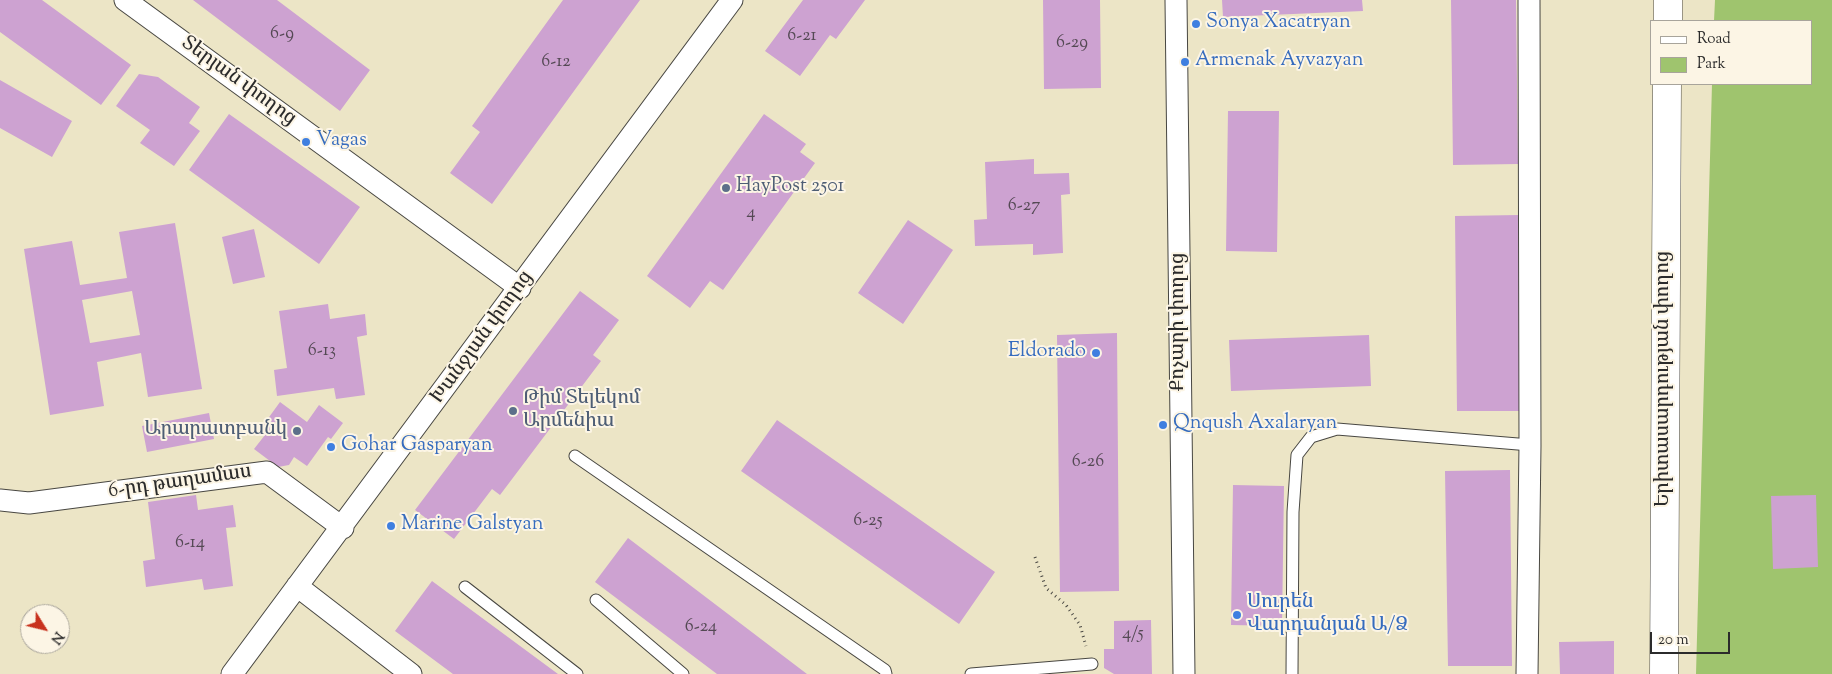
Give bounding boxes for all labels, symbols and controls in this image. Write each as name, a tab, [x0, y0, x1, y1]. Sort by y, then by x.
place label: Sonya Xacatryan	[1206, 12, 1351, 36]
marker: Sonya Xacatryan	[1190, 18, 1202, 30]
legend	[1650, 20, 1812, 85]
house number: 6-9	[270, 24, 294, 46]
house number: 6-21	[787, 26, 817, 48]
text: Road	[1697, 29, 1731, 50]
street label: Տերյան փողոց	[176, 32, 300, 132]
house number: 6-29	[1056, 33, 1088, 55]
place label: Armenak Ayvazyan	[1195, 50, 1364, 74]
house number: 6-12	[541, 52, 571, 74]
text: Park	[1697, 54, 1726, 75]
marker: Armenak Ayvazyan	[1179, 56, 1191, 68]
place label: Vagas	[316, 130, 367, 154]
marker: Vagas	[300, 136, 312, 148]
place label: HayPost 2501	[736, 176, 844, 200]
marker: HayPost 2501	[720, 182, 732, 194]
house number: 6-27	[1008, 196, 1040, 218]
house number: 4	[746, 203, 756, 225]
street label: Երիտասարդության փողոց	[1653, 251, 1677, 507]
street label: Քոչարի փողոց	[1168, 253, 1192, 391]
street label: Խանջյան փողոց	[427, 267, 539, 409]
house number: 6-13	[308, 341, 336, 363]
place label: Eldorado	[1008, 341, 1086, 365]
marker: Eldorado	[1090, 347, 1102, 359]
place label: Թիմ Տելեկոմ Արմենիա	[523, 388, 640, 435]
marker: Թիմ Տելեկոմ Արմենիա	[507, 405, 519, 417]
place label: Qnqush Axalaryan	[1173, 413, 1337, 437]
place label: Արարատբանկ	[144, 419, 287, 443]
marker: Qnqush Axalaryan	[1157, 419, 1169, 431]
marker: Արարատբանկ	[291, 425, 303, 437]
place label: Gohar Gasparyan	[341, 435, 493, 459]
marker: Gohar Gasparyan	[325, 441, 337, 453]
house number: 6-26	[1072, 452, 1104, 474]
street label: 6-րդ թաղամաս	[107, 461, 253, 505]
house number: 6-25	[853, 511, 883, 533]
place label: Marine Galstyan	[401, 514, 544, 538]
marker: Marine Galstyan	[385, 520, 397, 532]
house number: 6-14	[175, 533, 205, 555]
place label: Սուրեն Վարդանյան Ա/Ձ	[1247, 592, 1408, 639]
north arrow	[20, 604, 70, 654]
marker: Սուրեն Վարդանյան Ա/Ձ	[1231, 609, 1243, 621]
house number: 6-24	[685, 617, 717, 639]
scale bar	[1652, 622, 1732, 654]
house number: 4/5	[1122, 624, 1144, 646]
text: N	[45, 627, 68, 648]
text: 20 m	[1658, 630, 1689, 651]

